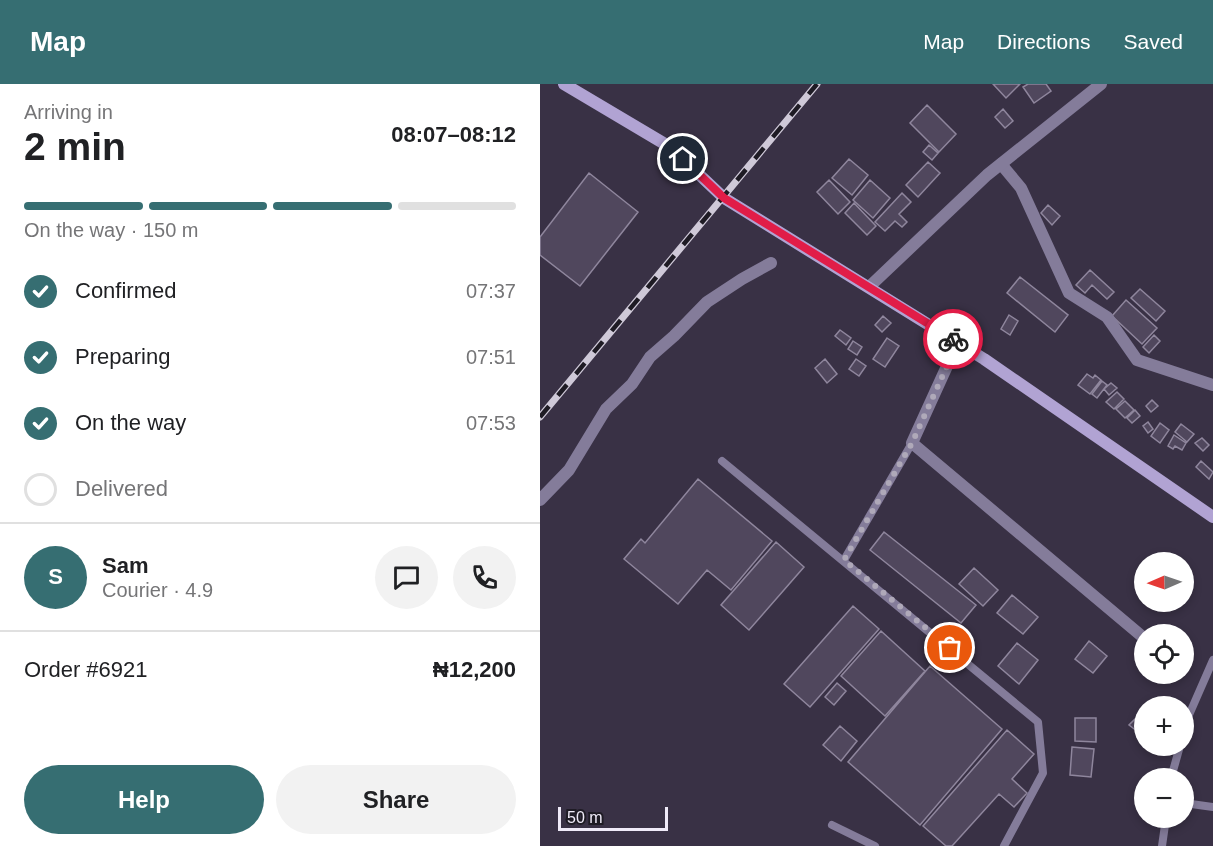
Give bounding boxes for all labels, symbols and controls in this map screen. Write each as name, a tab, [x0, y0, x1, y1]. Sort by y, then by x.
text: Map	[30, 26, 86, 57]
text: Map	[923, 30, 964, 53]
text: Directions	[997, 30, 1090, 53]
text: Saved	[1123, 30, 1183, 53]
text: Arriving in	[24, 101, 113, 123]
text: 08:07–08:12	[391, 122, 516, 147]
text: 2 min	[24, 125, 126, 168]
pin	[657, 133, 708, 184]
icon: home	[666, 142, 699, 175]
text: On the way · 150 m	[24, 219, 199, 241]
icon: check	[24, 275, 57, 308]
text: Confirmed	[75, 278, 176, 303]
text: 07:37	[466, 280, 516, 302]
courier	[923, 309, 983, 369]
icon: bike	[937, 323, 970, 356]
icon: check	[24, 341, 57, 374]
text: Preparing	[75, 344, 170, 369]
text: 07:51	[466, 346, 516, 368]
icon: check	[24, 407, 57, 440]
text: On the way	[75, 410, 186, 435]
text: 07:53	[466, 412, 516, 434]
text: Delivered	[75, 476, 168, 501]
button: chat	[375, 546, 438, 609]
button: phone	[453, 546, 516, 609]
north arrow	[1134, 552, 1194, 612]
map controls	[1134, 552, 1194, 828]
text: Sam	[102, 553, 148, 578]
text: S	[48, 564, 63, 589]
text: Courier · 4.9	[102, 579, 213, 601]
pin	[924, 622, 975, 673]
button: locate	[1134, 624, 1194, 684]
icon: bag	[933, 631, 966, 664]
text: Order #6921	[24, 657, 148, 682]
text: ₦12,200	[433, 657, 516, 682]
button: +	[1134, 696, 1194, 756]
button: Help	[24, 765, 264, 834]
button: Share	[276, 765, 516, 834]
button: −	[1134, 768, 1194, 828]
scale bar	[558, 804, 668, 832]
text: 50 m	[567, 809, 603, 826]

